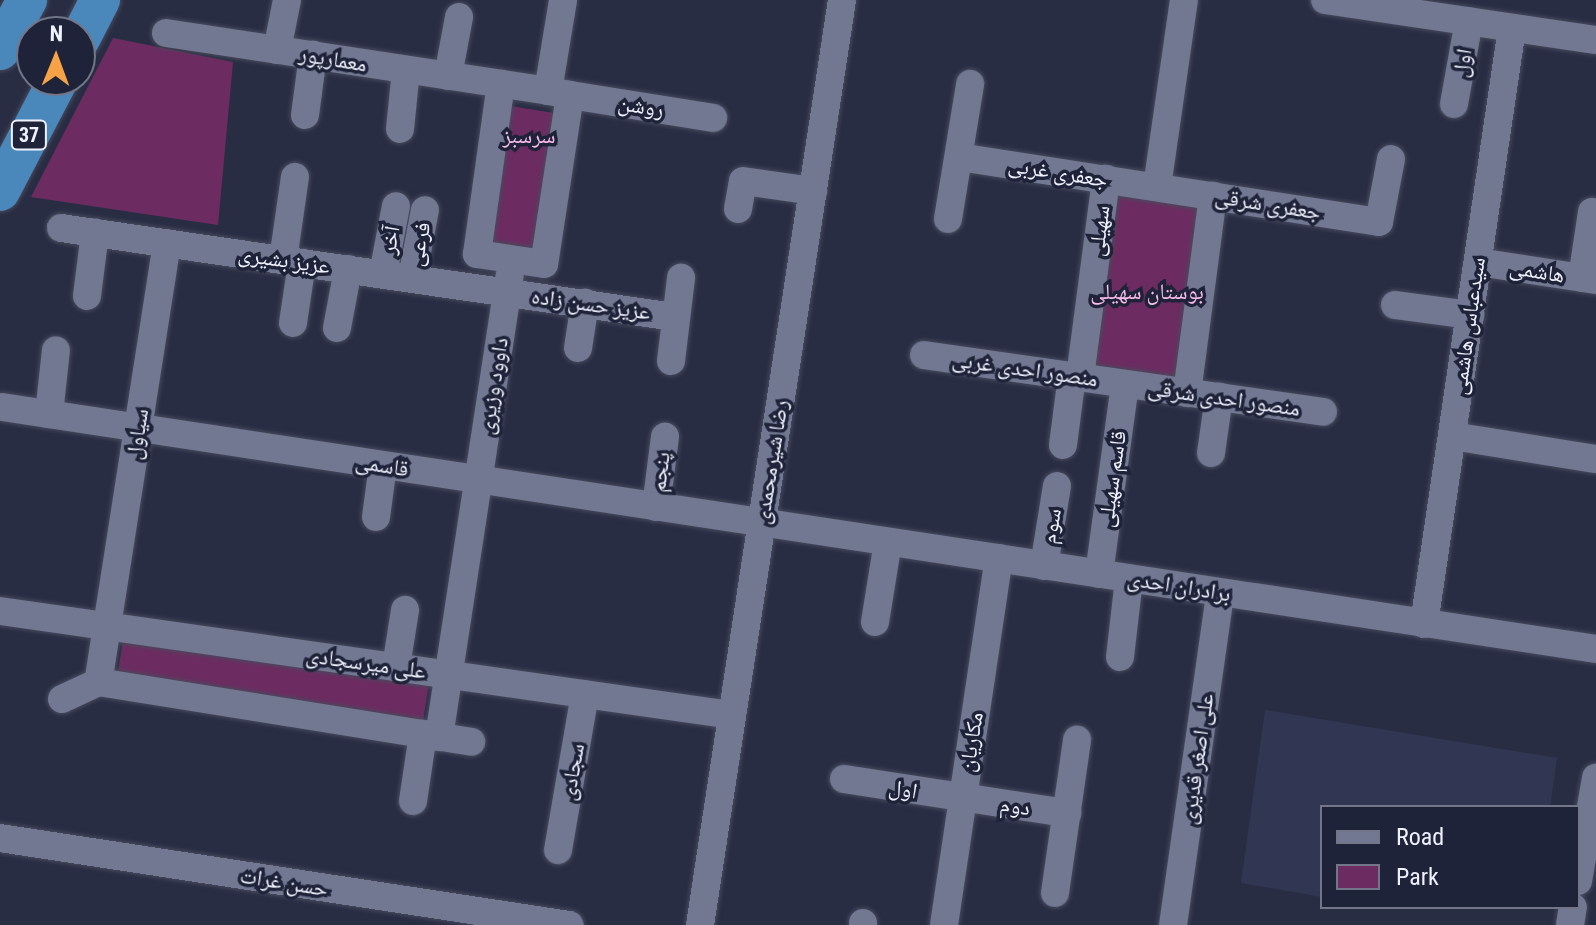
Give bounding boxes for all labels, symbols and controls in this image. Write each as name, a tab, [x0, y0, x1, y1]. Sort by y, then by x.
north arrow	[16, 16, 96, 96]
text: N	[49, 21, 63, 46]
street label: معمارپور	[297, 41, 369, 77]
street label: اول	[1447, 47, 1477, 79]
street label: روشن	[616, 89, 666, 123]
road number: 37	[9, 119, 49, 151]
park label: سرسبز	[502, 123, 556, 149]
street label: جعفری غربی	[1006, 151, 1110, 193]
street label: جعفری شرقی	[1213, 183, 1323, 225]
street label: سهیلی	[1083, 204, 1115, 258]
street label: فرعی	[402, 220, 436, 268]
street label: آخر	[375, 224, 405, 256]
street label: عزیز بشیری	[236, 240, 332, 280]
street label: هاشمی	[1508, 254, 1566, 288]
street label: سیدعباس هاشمی	[1445, 255, 1491, 397]
park label: بوستان سهیلی	[1090, 279, 1204, 305]
street label: عزیز حسن زاده	[530, 283, 652, 325]
street label: داوود وزیری	[472, 336, 514, 436]
street label: منصور احدی غربی	[950, 346, 1100, 392]
street label: منصور احدی شرقی	[1146, 374, 1302, 422]
street label: رضا شیرمحمدی	[748, 398, 794, 526]
street label: سیاول	[120, 407, 154, 461]
street label: قاسم سهیلی	[1092, 429, 1132, 529]
street label: قاسمی	[354, 448, 410, 482]
street label: پنجم	[644, 450, 676, 494]
street label: سوم	[1035, 506, 1067, 546]
street label: برادران احدی	[1125, 565, 1233, 607]
street label: علی میرسجادی	[304, 642, 428, 684]
street label: علی اصغر قدیری	[1175, 692, 1219, 826]
street label: مکاریان	[953, 710, 989, 774]
street label: سجادی	[554, 741, 590, 803]
street label: اول	[887, 774, 919, 804]
street label: دوم	[998, 791, 1032, 821]
legend	[1320, 805, 1580, 909]
text: Road	[1396, 823, 1444, 851]
street label: حسن غرات	[238, 862, 330, 902]
text: Park	[1396, 863, 1439, 891]

